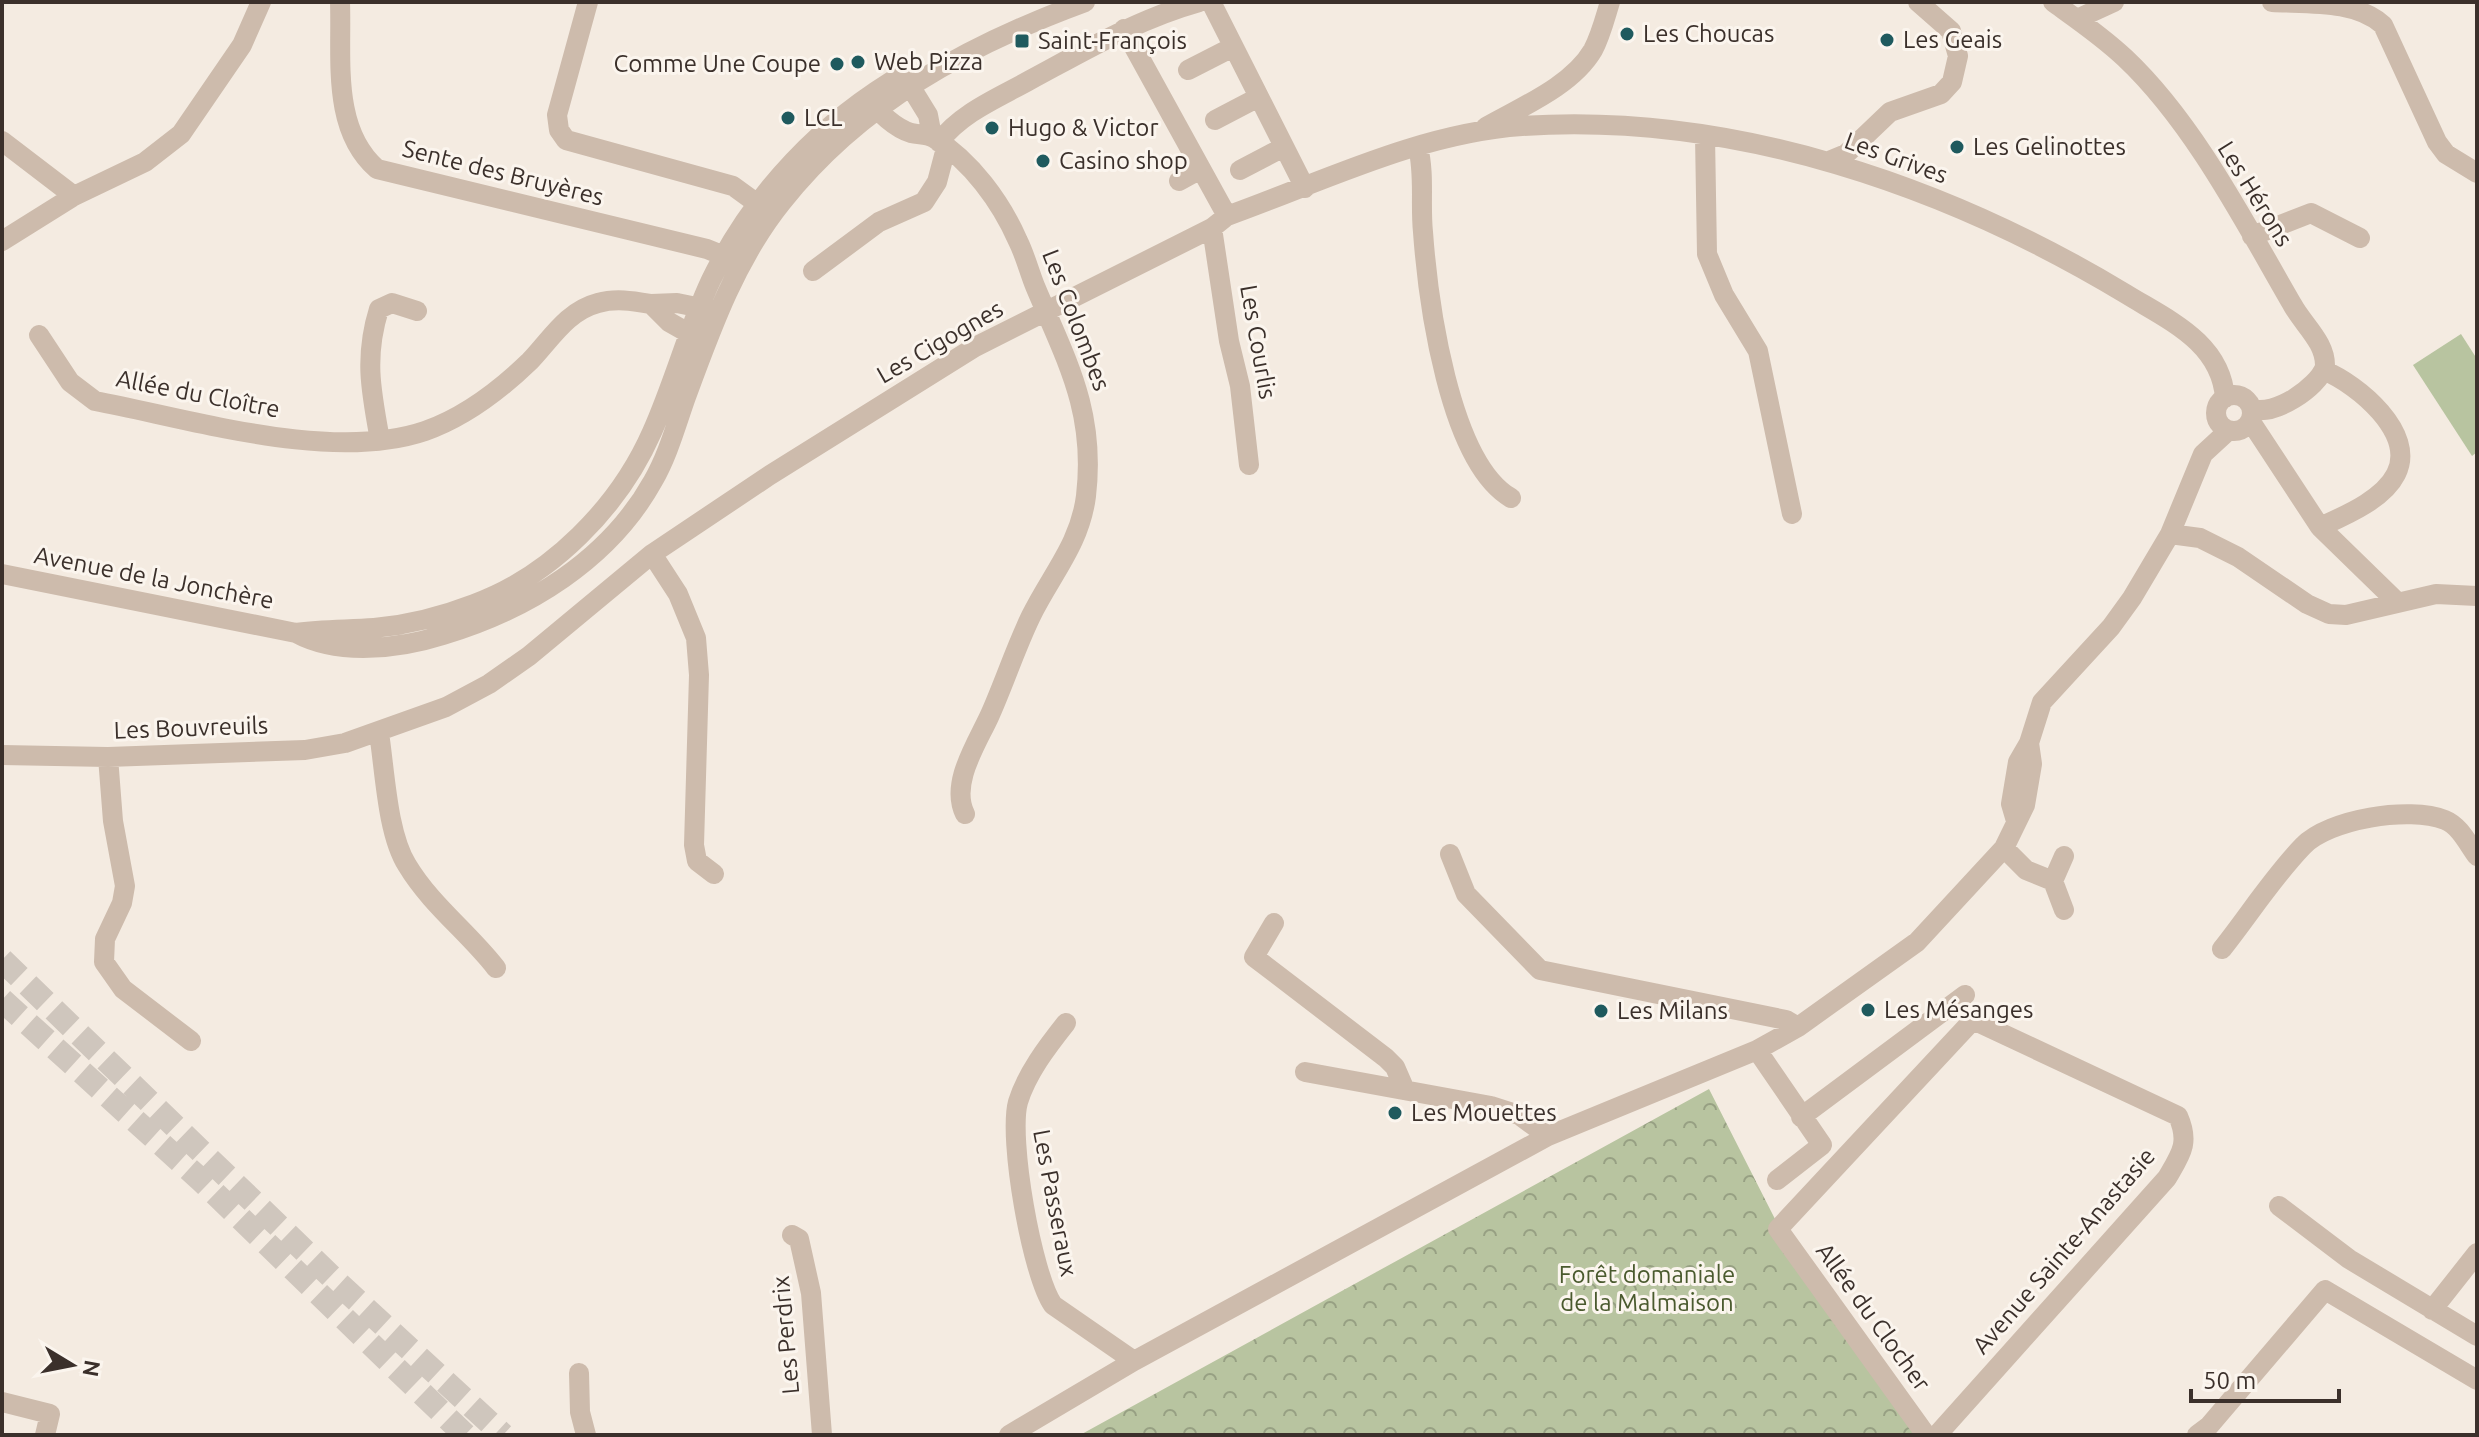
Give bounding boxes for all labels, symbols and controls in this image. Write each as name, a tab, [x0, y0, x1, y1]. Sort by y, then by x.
place label: Les Choucas	[1643, 20, 1774, 47]
marker: Les Choucas	[1618, 25, 1636, 43]
place label: Les Geais	[1903, 26, 2002, 53]
place label: Saint-François	[1038, 27, 1187, 54]
marker: Les Geais	[1878, 31, 1896, 49]
marker: Saint-François	[1013, 32, 1031, 50]
place label: Web Pizza	[874, 48, 983, 75]
place label: Comme Une Coupe	[614, 50, 821, 77]
marker: Web Pizza	[849, 53, 867, 71]
marker: Comme Une Coupe	[828, 55, 846, 73]
place label: LCL	[804, 104, 842, 131]
marker: LCL	[779, 109, 797, 127]
place label: Hugo & Victor	[1008, 114, 1158, 141]
marker: Hugo & Victor	[983, 119, 1001, 137]
street label: Les Grives	[1841, 126, 1951, 189]
place label: Les Gelinottes	[1973, 133, 2126, 160]
street label: Sente des Bruyères	[400, 134, 607, 211]
street label: Les Hérons	[2213, 136, 2298, 251]
marker: Les Gelinottes	[1948, 138, 1966, 156]
place label: Casino shop	[1059, 147, 1188, 174]
marker: Casino shop	[1034, 152, 1052, 170]
street label: Les Colombes	[1037, 245, 1116, 394]
street label: Les Courlis	[1235, 283, 1282, 401]
street label: Les Cigognes	[872, 295, 1008, 388]
street label: Allée du Cloître	[114, 364, 282, 423]
street label: Avenue de la Jonchère	[32, 541, 276, 614]
street label: Les Bouvreuils	[113, 711, 269, 744]
place label: Les Mésanges	[1884, 996, 2033, 1023]
place label: Les Milans	[1617, 997, 1728, 1024]
marker: Les Mésanges	[1859, 1001, 1877, 1019]
marker: Les Milans	[1592, 1002, 1610, 1020]
place label: Les Mouettes	[1411, 1099, 1557, 1126]
marker: Les Mouettes	[1386, 1104, 1404, 1122]
street label: Les Passeraux	[1028, 1127, 1083, 1279]
street label: Avenue Sainte-Anastasie	[1967, 1142, 2160, 1359]
street label: Allée du Clocher	[1811, 1238, 1936, 1396]
park label: Forêt domaniale de la Malmaison	[1559, 1261, 1735, 1316]
street label: Les Perdrix	[767, 1275, 804, 1395]
north arrow	[32, 1325, 112, 1405]
scale bar	[2191, 1353, 2339, 1403]
text: N	[78, 1358, 106, 1379]
text: 50 m	[2203, 1367, 2256, 1394]

